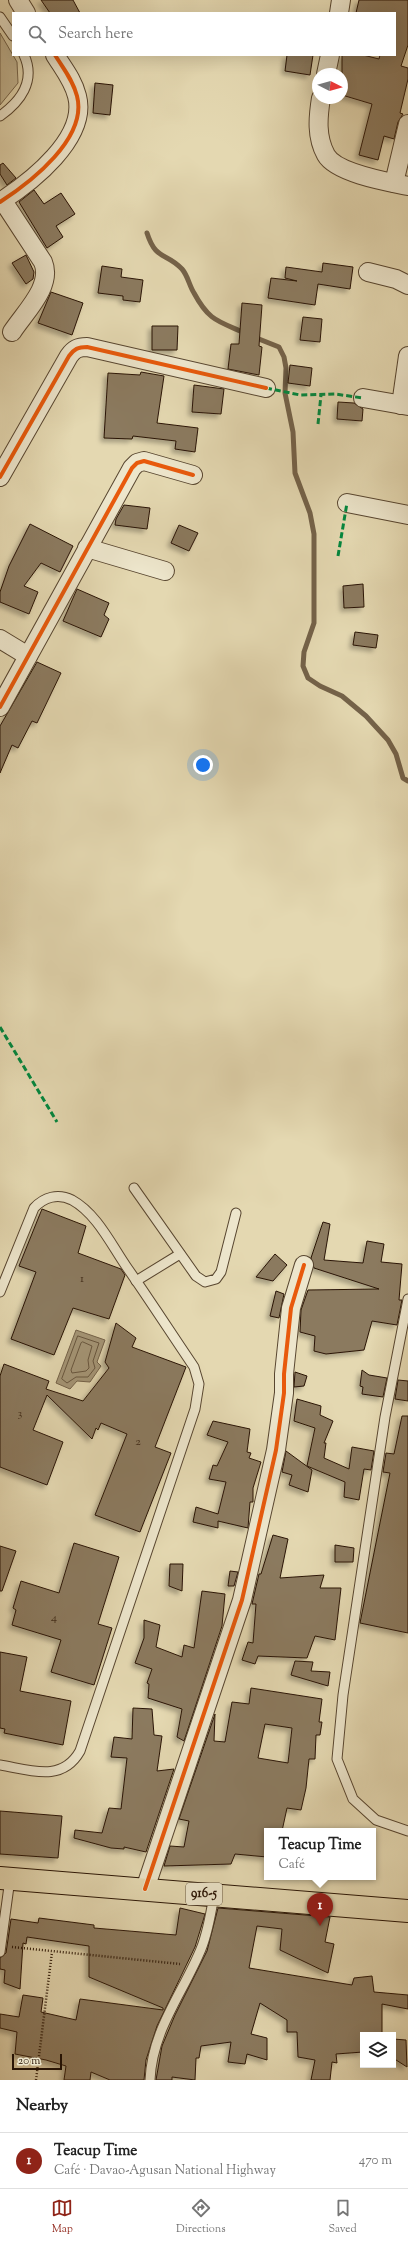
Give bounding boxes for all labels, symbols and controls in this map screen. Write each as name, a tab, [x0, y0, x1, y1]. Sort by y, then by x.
search box	[12, 12, 396, 56]
icon: search	[26, 23, 48, 45]
text: Search here	[58, 24, 133, 45]
north arrow	[312, 68, 348, 104]
your location	[193, 755, 213, 775]
house number: 1	[80, 1270, 84, 1288]
house number: 3	[18, 1405, 23, 1423]
house number: 2	[135, 1433, 141, 1451]
house number: 4	[51, 1609, 57, 1627]
popup	[264, 1828, 376, 1880]
text: Teacup Time	[278, 1835, 362, 1856]
text: Café	[278, 1856, 305, 1874]
road number: 916-5	[186, 1883, 222, 1905]
pin: 1	[307, 1893, 333, 1926]
map controls	[360, 2032, 396, 2068]
button: layers	[360, 2032, 396, 2068]
scale bar	[12, 2052, 62, 2071]
text: 20 m	[18, 2053, 40, 2069]
text: Nearby	[16, 2094, 68, 2118]
text: Teacup Time	[54, 2141, 137, 2162]
text: 1	[27, 2152, 31, 2170]
text: 470 m	[359, 2152, 392, 2170]
text: Café · Davao-Agusan National Highway	[54, 2162, 276, 2180]
tab: Map	[51, 2197, 73, 2237]
tab: Directions	[176, 2197, 226, 2237]
tab: Saved	[328, 2197, 357, 2237]

